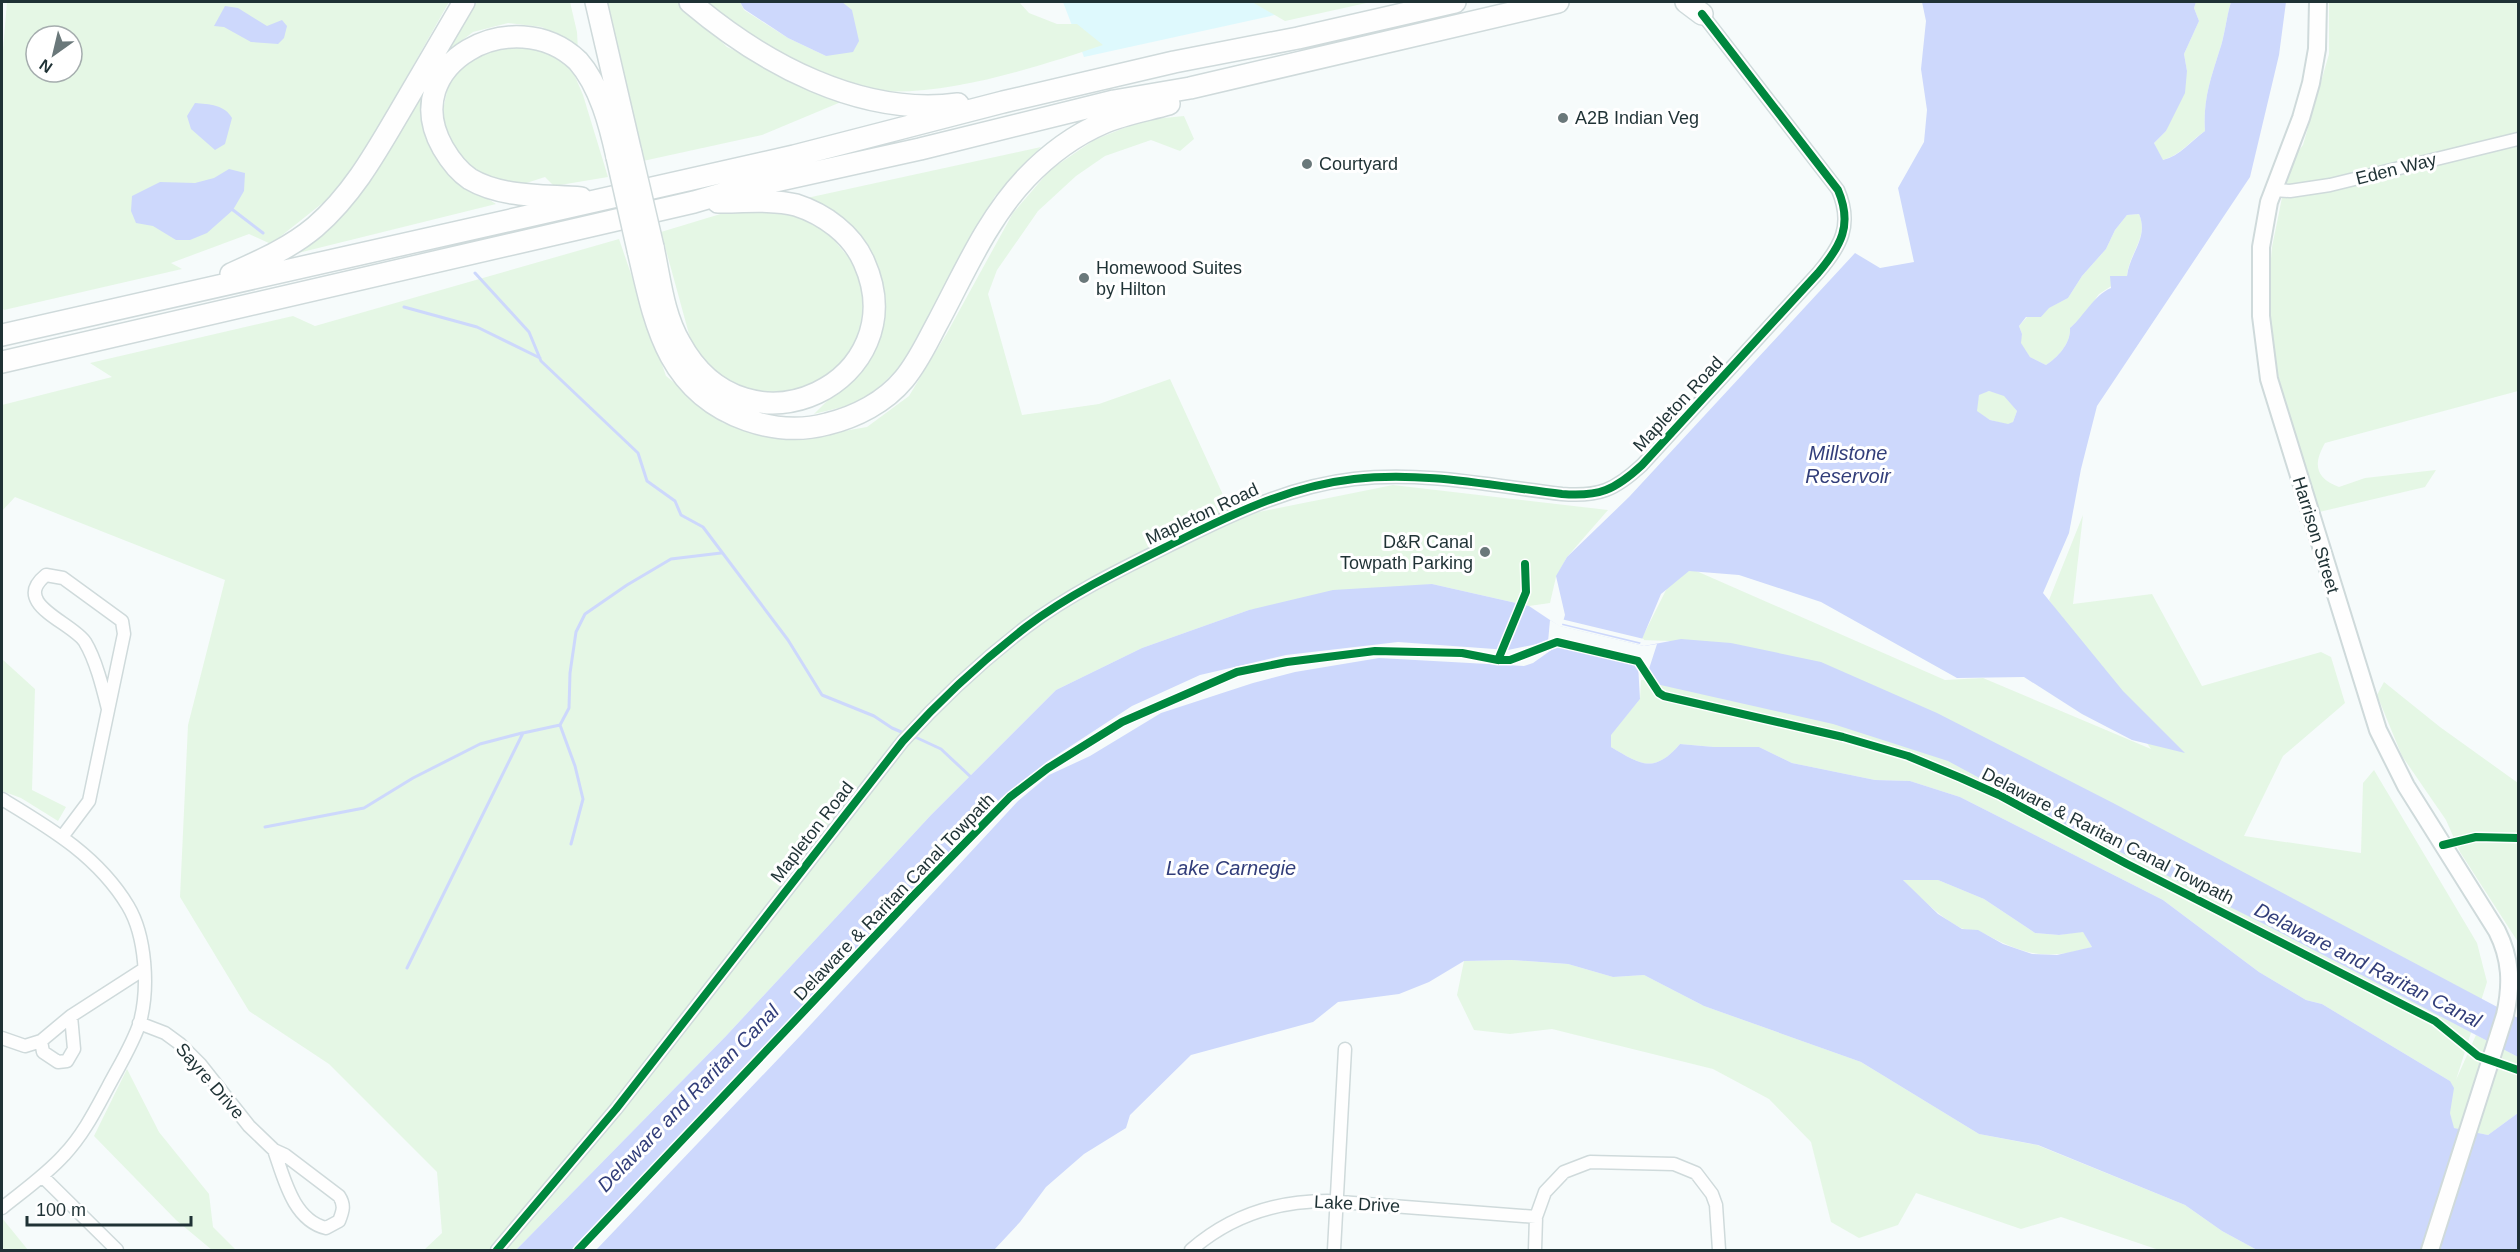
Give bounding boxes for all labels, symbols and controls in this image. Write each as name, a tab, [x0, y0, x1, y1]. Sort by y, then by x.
north arrow	[24, 24, 84, 84]
text: N	[36, 56, 55, 76]
place label: A2B Indian Veg	[1575, 108, 1699, 128]
marker: A2B Indian Veg	[1556, 111, 1570, 125]
street label: Eden Way	[2354, 149, 2438, 189]
place label: Courtyard	[1319, 154, 1398, 174]
marker: Courtyard	[1300, 157, 1314, 171]
place label: Homewood Suites by Hilton	[1096, 258, 1242, 299]
marker: Homewood Suites by Hilton	[1077, 271, 1091, 285]
street label: Mapleton Road	[1629, 353, 1727, 455]
water label: Millstone Reservoir	[1805, 442, 1892, 487]
street label: Harrison Street	[2289, 474, 2343, 596]
street label: Mapleton Road	[1142, 479, 1262, 549]
place label: D&R Canal Towpath Parking	[1340, 532, 1473, 573]
marker: D&R Canal Towpath Parking	[1478, 545, 1492, 559]
street label: Delaware & Raritan Canal Towpath	[1979, 764, 2237, 908]
street label: Mapleton Road	[767, 778, 857, 886]
street label: Delaware & Raritan Canal Towpath	[790, 789, 998, 1005]
water label: Lake Carnegie	[1166, 857, 1296, 879]
water label: Delaware and Raritan Canal	[2251, 898, 2485, 1032]
water label: Delaware and Raritan Canal	[593, 1000, 784, 1196]
street label: Sayre Drive	[172, 1039, 248, 1123]
scale bar	[27, 1189, 190, 1227]
street label: Lake Drive	[1314, 1192, 1400, 1216]
text: 100 m	[36, 1200, 86, 1220]

